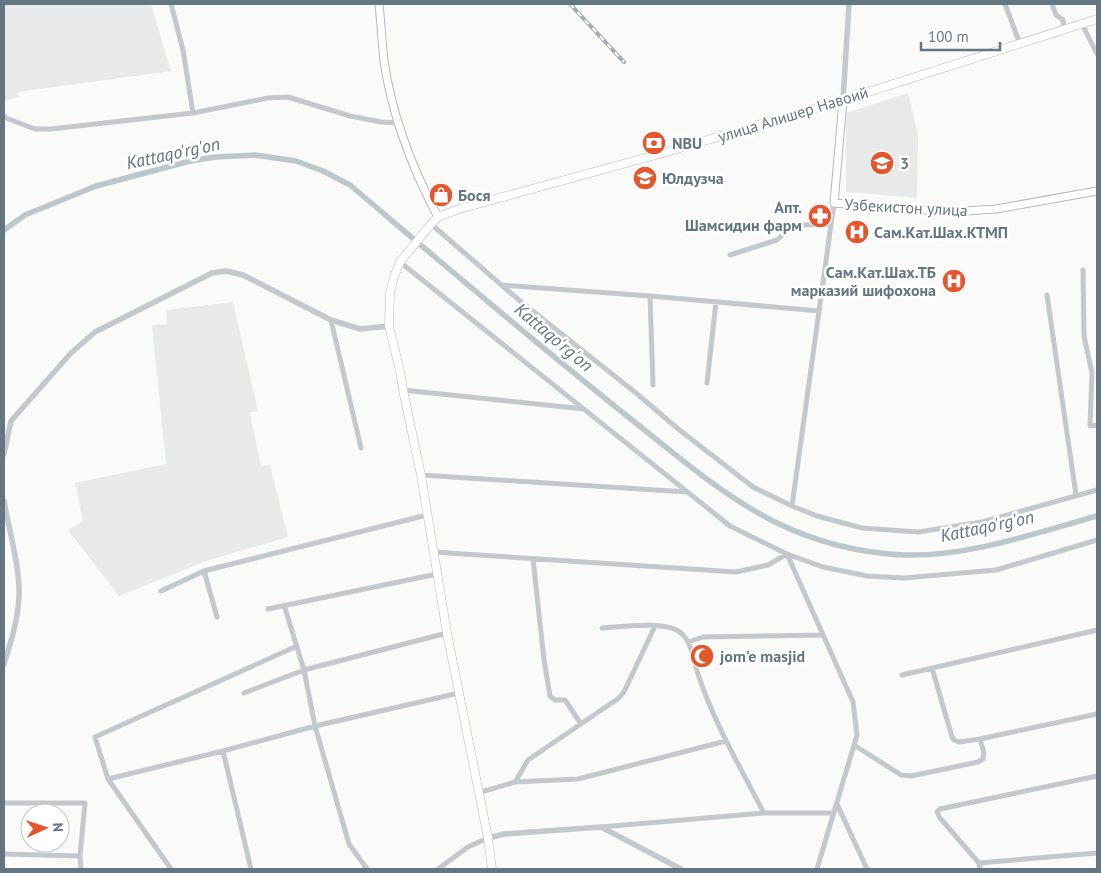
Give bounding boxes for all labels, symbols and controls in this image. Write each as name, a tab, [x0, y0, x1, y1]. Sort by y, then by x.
scale bar	[921, 20, 1000, 52]
text: 100 m	[928, 27, 969, 46]
street label: улица Алишер Навоий	[715, 82, 871, 146]
bank icon: NBU	[641, 130, 667, 156]
water label: Kattaqo'rg'on	[124, 132, 222, 174]
place label: NBU	[672, 133, 702, 153]
school or university icon: 3	[869, 150, 895, 176]
place label: 3	[900, 153, 909, 173]
school or university icon: Юлдузча	[632, 165, 658, 191]
place label: Юлдузча	[662, 168, 724, 188]
shop icon: Бося	[428, 182, 454, 208]
place label: Бося	[458, 185, 491, 205]
street label: Узбекистон улица	[844, 194, 968, 220]
place label: Апт. Шамсидин фарм	[685, 197, 802, 235]
pharmacy icon: Апт. Шамсидин фарм	[807, 203, 833, 229]
hospital icon: Сам.Кат.Шах.КТМП	[844, 219, 870, 245]
place label: Сам.Кат.Шах.КТМП	[874, 222, 1008, 242]
place label: Сам.Кат.Шах.ТБ марказий шифохона	[791, 262, 936, 300]
hospital icon: Сам.Кат.Шах.ТБ марказий шифохона	[941, 268, 967, 294]
water label: Kattaqo'rg'on	[510, 298, 598, 376]
water label: Kattaqo'rg'on	[938, 505, 1036, 547]
mosque icon: jom'e masjid	[689, 643, 715, 669]
place label: jom'e masjid	[719, 646, 805, 666]
north arrow	[20, 803, 70, 853]
text: N	[49, 822, 67, 832]

